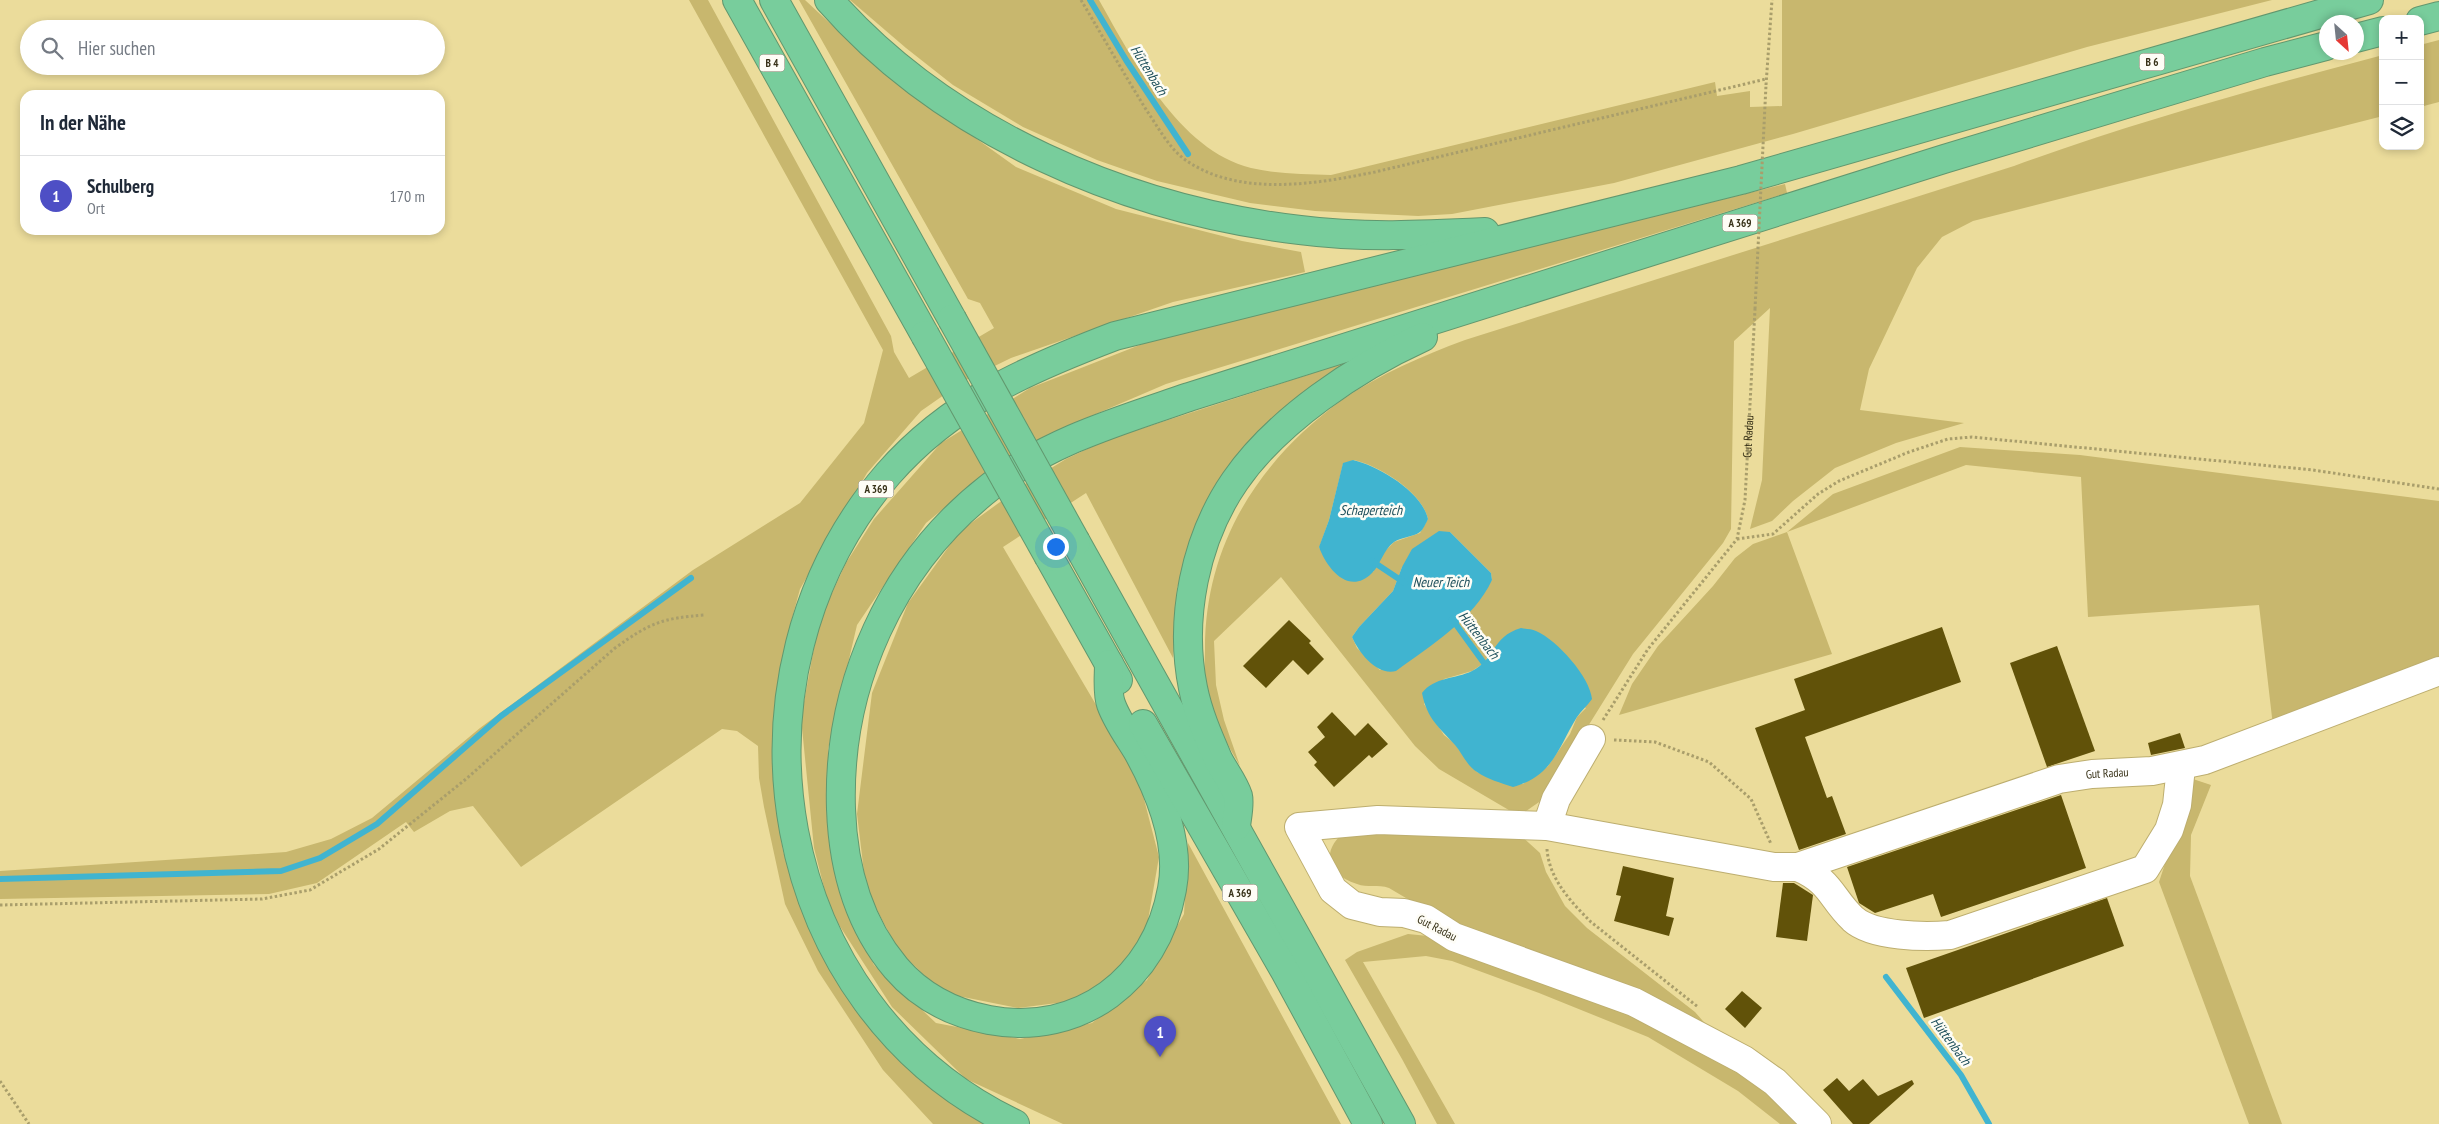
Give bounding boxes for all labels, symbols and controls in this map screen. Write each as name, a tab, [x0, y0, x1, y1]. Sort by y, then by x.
north arrow	[2319, 15, 2364, 60]
map controls	[2379, 15, 2424, 150]
button: +	[2379, 15, 2424, 60]
search box	[20, 20, 445, 75]
icon: search	[38, 34, 66, 62]
text: Hier suchen	[78, 36, 155, 60]
water label: Hüttenbach	[1127, 42, 1172, 99]
road number: B 4	[760, 54, 784, 72]
road number: B 6	[2140, 54, 2164, 70]
button: −	[2379, 60, 2424, 105]
button: layers	[2379, 105, 2424, 150]
text: In der Nähe	[40, 109, 126, 136]
text: Schulberg	[87, 174, 154, 198]
text: 1	[52, 186, 60, 206]
text: 170 m	[390, 186, 425, 206]
text: Ort	[87, 198, 105, 218]
road number: A 369	[1722, 214, 1758, 232]
street label: Gut Radau	[1739, 415, 1756, 458]
road number: A 369	[858, 480, 894, 498]
water label: Schaperteich	[1340, 501, 1403, 519]
your location	[1043, 534, 1069, 560]
water label: Neuer Teich	[1413, 573, 1470, 591]
water label: Hüttenbach	[1455, 607, 1504, 663]
street label: Gut Radau	[2085, 764, 2129, 782]
road number: A 369	[1222, 884, 1258, 901]
street label: Gut Radau	[1415, 911, 1460, 944]
water label: Hüttenbach	[1927, 1013, 1976, 1069]
pin: 1	[1144, 1016, 1176, 1057]

